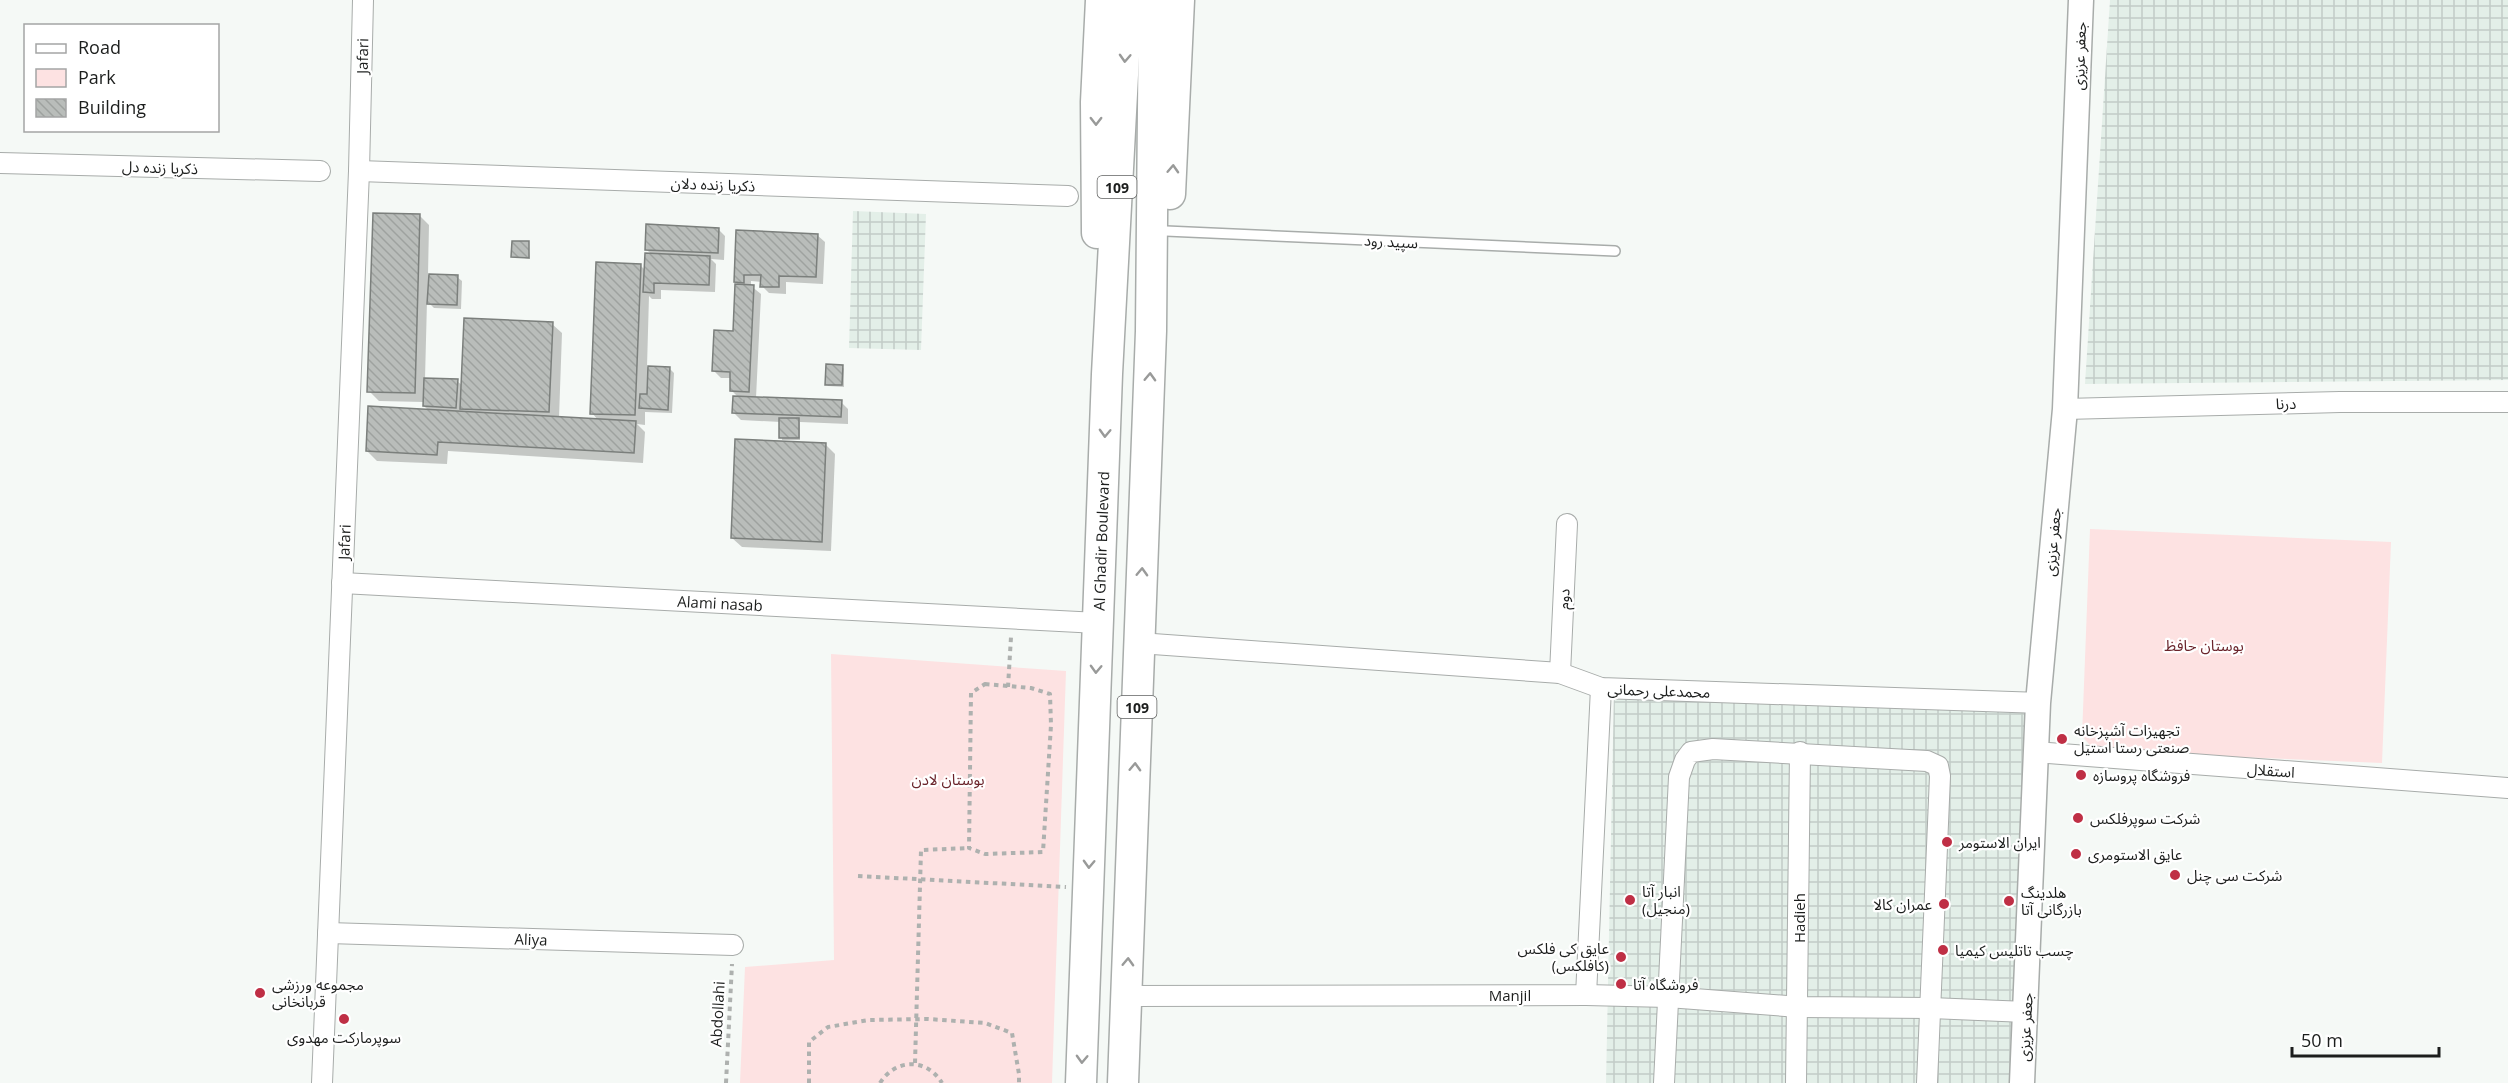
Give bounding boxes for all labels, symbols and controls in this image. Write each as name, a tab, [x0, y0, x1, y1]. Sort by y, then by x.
street label: جعفر عزیزی	[2068, 21, 2090, 91]
legend	[24, 24, 219, 132]
text: Road	[78, 35, 121, 59]
street label: Jafari	[352, 38, 372, 76]
one-way arrow	[1118, 54, 1131, 63]
text: Park	[78, 65, 116, 89]
text: Building	[78, 95, 146, 119]
one-way arrow	[1090, 117, 1102, 126]
street label: ذکریا زنده دل	[122, 156, 198, 178]
one-way arrow	[1166, 164, 1179, 173]
street label: ذکریا زنده دلان	[670, 173, 756, 195]
road number: 109	[1098, 176, 1136, 198]
street label: سپید رود	[1363, 230, 1419, 254]
one-way arrow	[1143, 372, 1156, 381]
street label: درنا	[2276, 393, 2296, 413]
one-way arrow	[1098, 428, 1111, 437]
street label: Al Ghadir Boulevard	[1089, 471, 1113, 611]
street label: جعفر عزیزی	[2039, 507, 2065, 577]
street label: Jafari	[333, 524, 355, 562]
one-way arrow	[1136, 567, 1149, 576]
street label: دوم	[1552, 588, 1576, 610]
street label: Alami nasab	[677, 591, 763, 615]
park label: بوستان حافظ	[2164, 635, 2244, 655]
one-way arrow	[1090, 665, 1103, 674]
street label: محمدعلی رحمانی	[1607, 678, 1711, 702]
road number: 109	[1118, 696, 1156, 718]
place label: تجهیزات آشپزخانه صنعتی رستا استیل	[2074, 720, 2189, 757]
marker: تجهیزات آشپزخانه صنعتی رستا استیل	[2055, 732, 2069, 746]
street label: استقلال	[2246, 758, 2296, 782]
one-way arrow	[1128, 762, 1141, 771]
place label: فروشگاه پروسازه	[2093, 765, 2191, 786]
marker: فروشگاه پروسازه	[2074, 768, 2088, 782]
park label: بوستان لادن	[911, 769, 985, 789]
place label: شرکت سوپرفلکس	[2090, 808, 2200, 829]
marker: شرکت سوپرفلکس	[2071, 811, 2085, 825]
place label: ایران الاستومر	[1958, 832, 2041, 852]
marker: ایران الاستومر	[1940, 835, 1954, 849]
place label: عایق الاستومری	[2088, 844, 2183, 865]
marker: عایق الاستومری	[2069, 847, 2083, 861]
one-way arrow	[1083, 860, 1095, 869]
place label: شرکت سی چنل	[2187, 865, 2282, 886]
marker: شرکت سی چنل	[2168, 868, 2182, 882]
place label: انبار آتا (منجیل)	[1642, 881, 1690, 918]
place label: هلدینگ بازرگانی آتا	[2021, 882, 2082, 919]
marker: انبار آتا (منجیل)	[1623, 893, 1637, 907]
street label: Hadieh	[1789, 893, 1809, 943]
place label: عمران کالا	[1873, 894, 1932, 914]
marker: هلدینگ بازرگانی آتا	[2002, 894, 2016, 908]
marker: عمران کالا	[1937, 897, 1951, 911]
street label: Aliya	[514, 928, 548, 950]
place label: عایق کی فلکس (کافلکس)	[1518, 938, 1609, 975]
place label: چسب تاتلیس کیمیا	[1955, 940, 2074, 961]
marker: چسب تاتلیس کیمیا	[1936, 943, 1950, 957]
marker: عایق کی فلکس (کافلکس)	[1614, 950, 1628, 964]
one-way arrow	[1121, 957, 1134, 966]
place label: مجموعه ورزشی قربانخانی	[272, 974, 364, 1011]
place label: فروشگاه آتا	[1633, 974, 1699, 994]
marker: فروشگاه آتا	[1614, 977, 1628, 991]
street label: Abdollahi	[705, 981, 729, 1047]
street label: Manjil	[1489, 985, 1531, 1005]
marker: مجموعه ورزشی قربانخانی	[253, 986, 267, 1000]
street label: جعفر عزیزی	[2013, 992, 2037, 1062]
marker: سوپرمارکت مهدوی	[337, 1012, 351, 1026]
scale bar	[2292, 1020, 2439, 1058]
place label: سوپرمارکت مهدوی	[287, 1027, 401, 1048]
text: 50 m	[2301, 1028, 2343, 1052]
one-way arrow	[1076, 1055, 1089, 1064]

